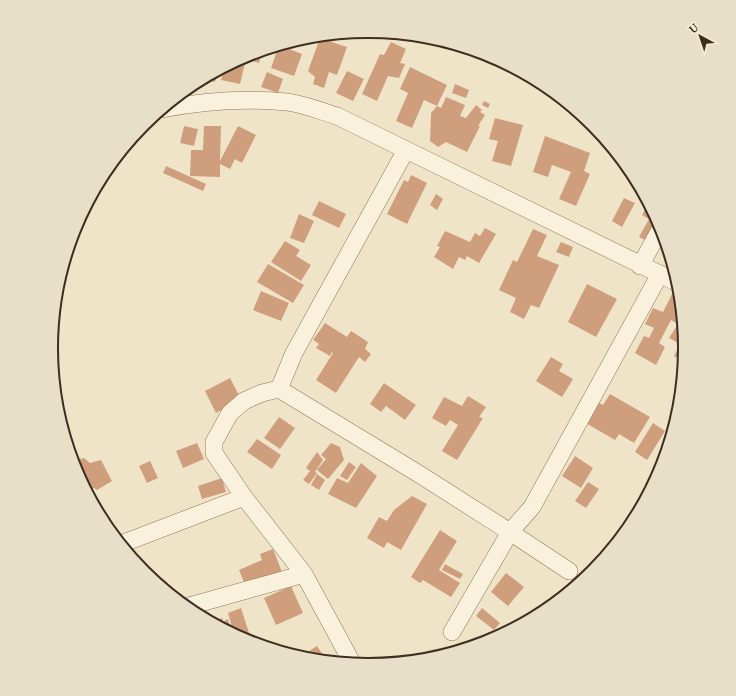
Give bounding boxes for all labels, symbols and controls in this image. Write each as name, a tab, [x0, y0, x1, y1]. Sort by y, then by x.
north arrow	[680, 16, 720, 56]
text: U	[686, 20, 701, 36]

